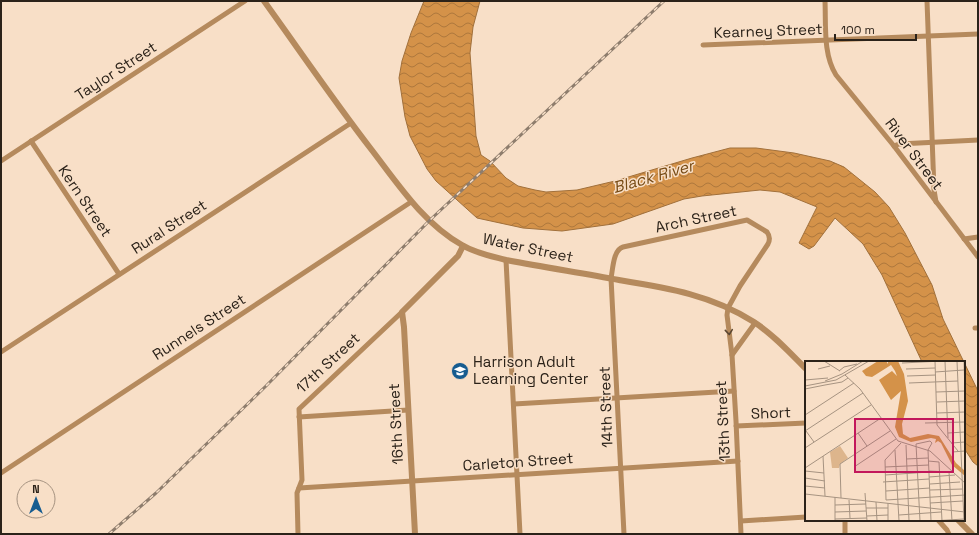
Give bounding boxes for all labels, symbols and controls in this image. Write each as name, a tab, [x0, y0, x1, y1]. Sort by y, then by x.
scale bar	[835, 16, 916, 42]
street label: Kearney Street	[713, 19, 823, 42]
text: 100 m	[841, 22, 875, 38]
street label: Taylor Street	[71, 37, 160, 104]
street label: River Street	[881, 114, 948, 193]
water label: Black River	[610, 154, 698, 198]
street label: Kern Street	[55, 161, 116, 240]
street label: Rural Street	[127, 195, 210, 258]
street label: Arch Street	[653, 201, 738, 236]
street label: Water Street	[481, 229, 575, 266]
street label: Runnels Street	[149, 289, 249, 364]
street label: 17th Street	[292, 328, 364, 397]
one-way arrow	[724, 329, 733, 335]
place label: Harrison Adult Learning Center	[473, 352, 589, 388]
school or university icon: Harrison Adult Learning Center	[450, 361, 470, 381]
inset map	[805, 361, 965, 521]
street label: 14th Street	[595, 366, 616, 448]
street label: 13th Street	[711, 380, 734, 462]
street label: 16th Street	[384, 383, 407, 465]
street label: Short	[751, 402, 792, 423]
street label: Carleton Street	[462, 448, 574, 475]
north arrow	[16, 479, 56, 519]
text: N	[32, 482, 40, 496]

